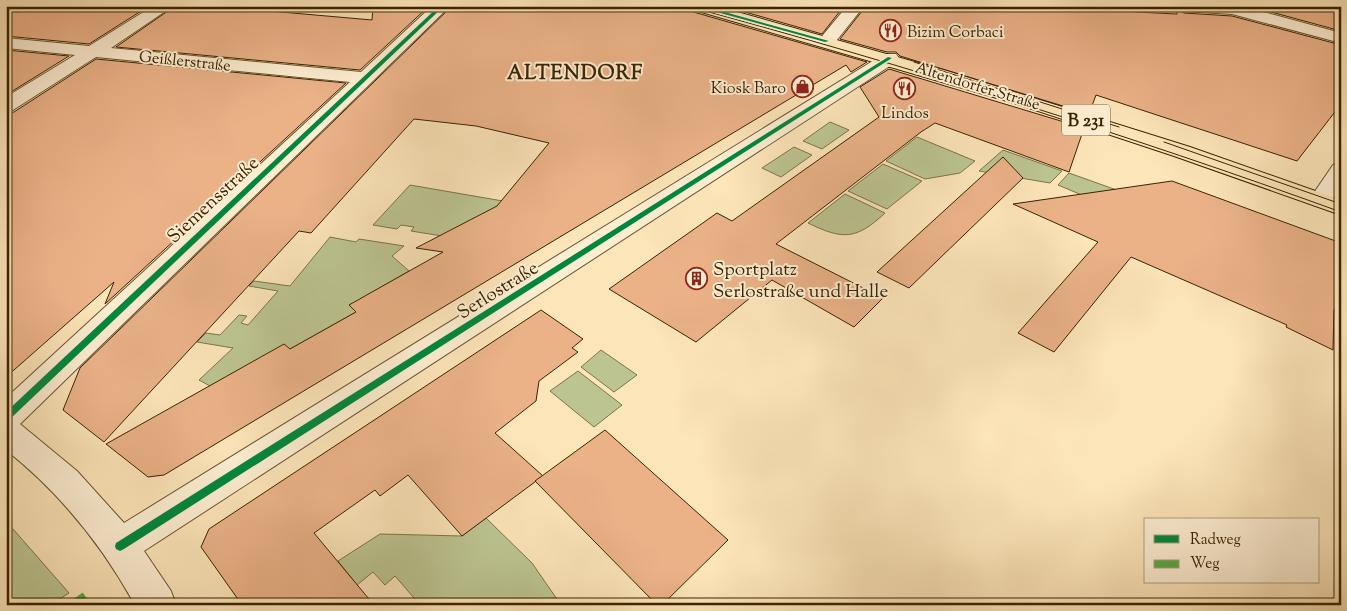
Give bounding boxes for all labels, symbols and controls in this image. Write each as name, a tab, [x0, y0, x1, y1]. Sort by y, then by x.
restaurant icon: Bizim Corbaci	[879, 19, 903, 43]
place label: Bizim Corbaci	[907, 22, 1004, 45]
street label: Geißlerstraße	[138, 46, 232, 79]
street label: Altendorfer Straße	[912, 57, 1043, 117]
district label: ALTENDORF	[507, 60, 643, 89]
shop icon: Kiosk Baro	[790, 75, 814, 99]
restaurant icon: Lindos	[893, 76, 917, 100]
place label: Kiosk Baro	[711, 78, 786, 101]
place label: Lindos	[881, 103, 929, 126]
road number: B 231	[1062, 104, 1110, 136]
street label: Siemensstraße	[162, 151, 266, 251]
street label: Serlostraße	[452, 255, 544, 327]
place label: Sportplatz Serlostraße und Halle	[713, 257, 888, 306]
building icon: Sportplatz Serlostraße und Halle	[685, 267, 709, 291]
legend	[1144, 518, 1320, 584]
text: Radweg	[1190, 530, 1241, 551]
text: Weg	[1190, 554, 1220, 575]

